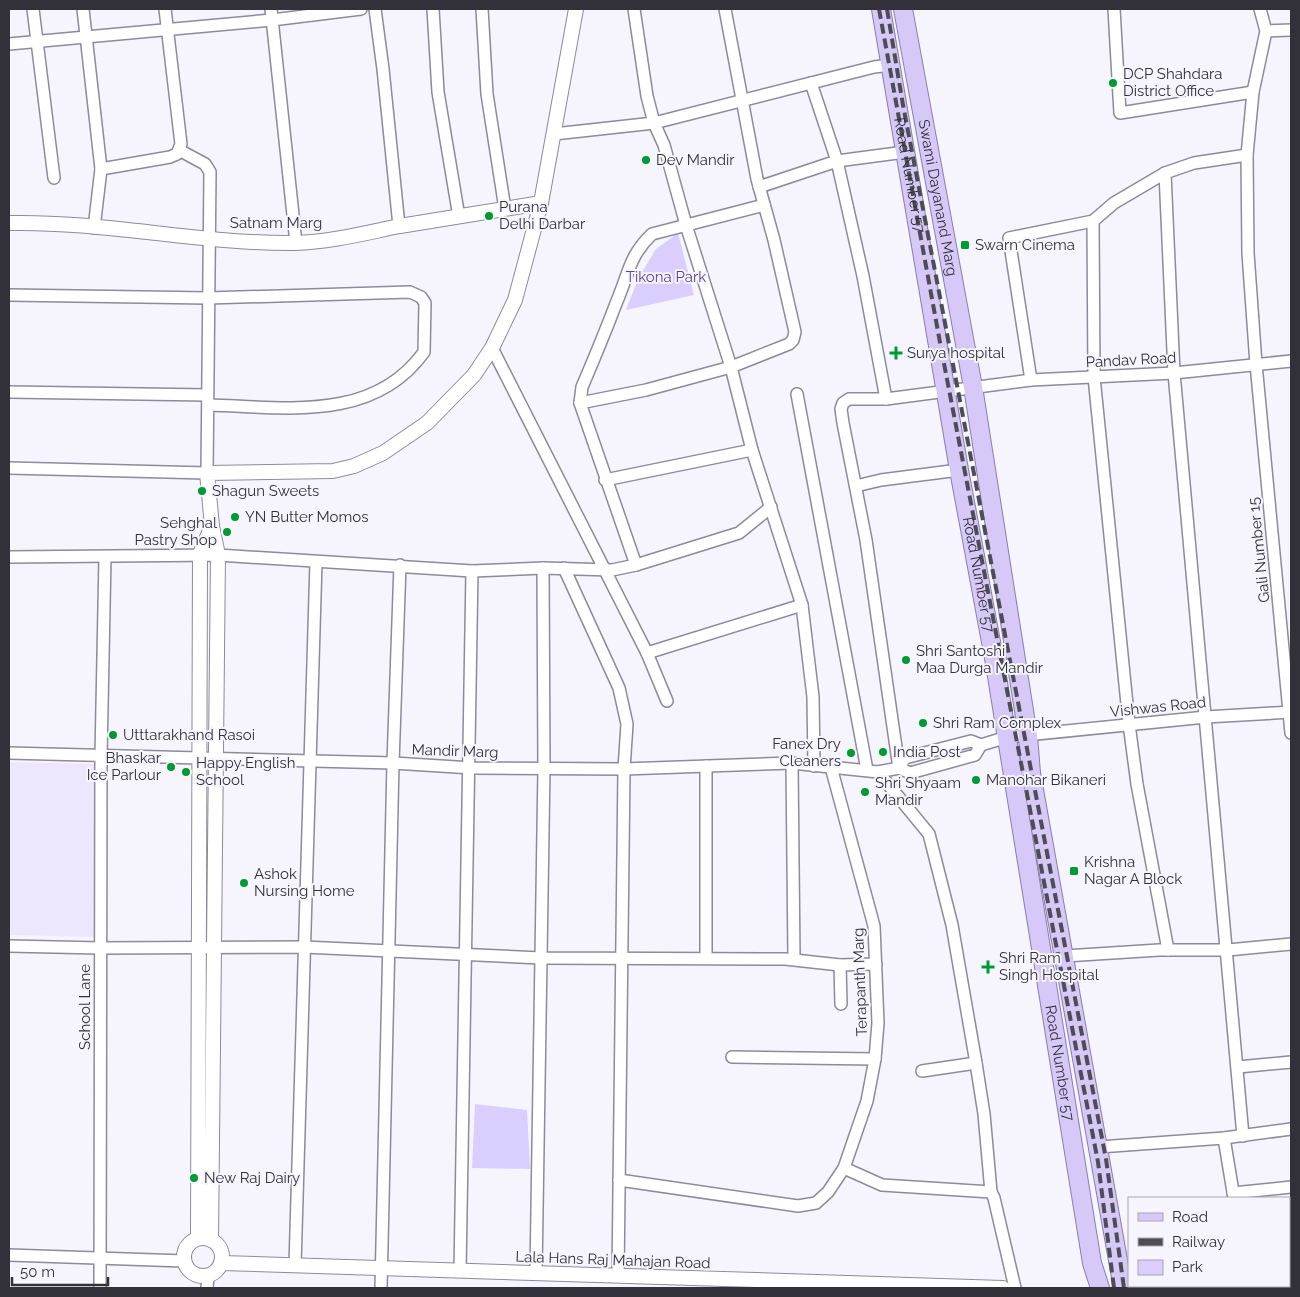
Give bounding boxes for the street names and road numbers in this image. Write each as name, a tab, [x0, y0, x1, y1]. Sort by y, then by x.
street label: Road Number 57	[890, 116, 929, 234]
street label: Swami Dayanand Marg	[915, 118, 961, 278]
street label: Satnam Marg	[230, 214, 322, 232]
street label: Pandav Road	[1085, 349, 1177, 371]
street label: Gali Number 15	[1245, 496, 1273, 604]
street label: Road Number 57	[959, 515, 998, 634]
street label: Vishwas Road	[1109, 693, 1207, 721]
street label: Mandir Marg	[411, 740, 499, 762]
street label: Terapanth Marg	[849, 927, 871, 1037]
street label: School Lane	[76, 964, 94, 1050]
street label: Road Number 57	[1041, 1004, 1078, 1122]
street label: Lala Hans Raj Mahajan Road	[515, 1248, 711, 1272]

